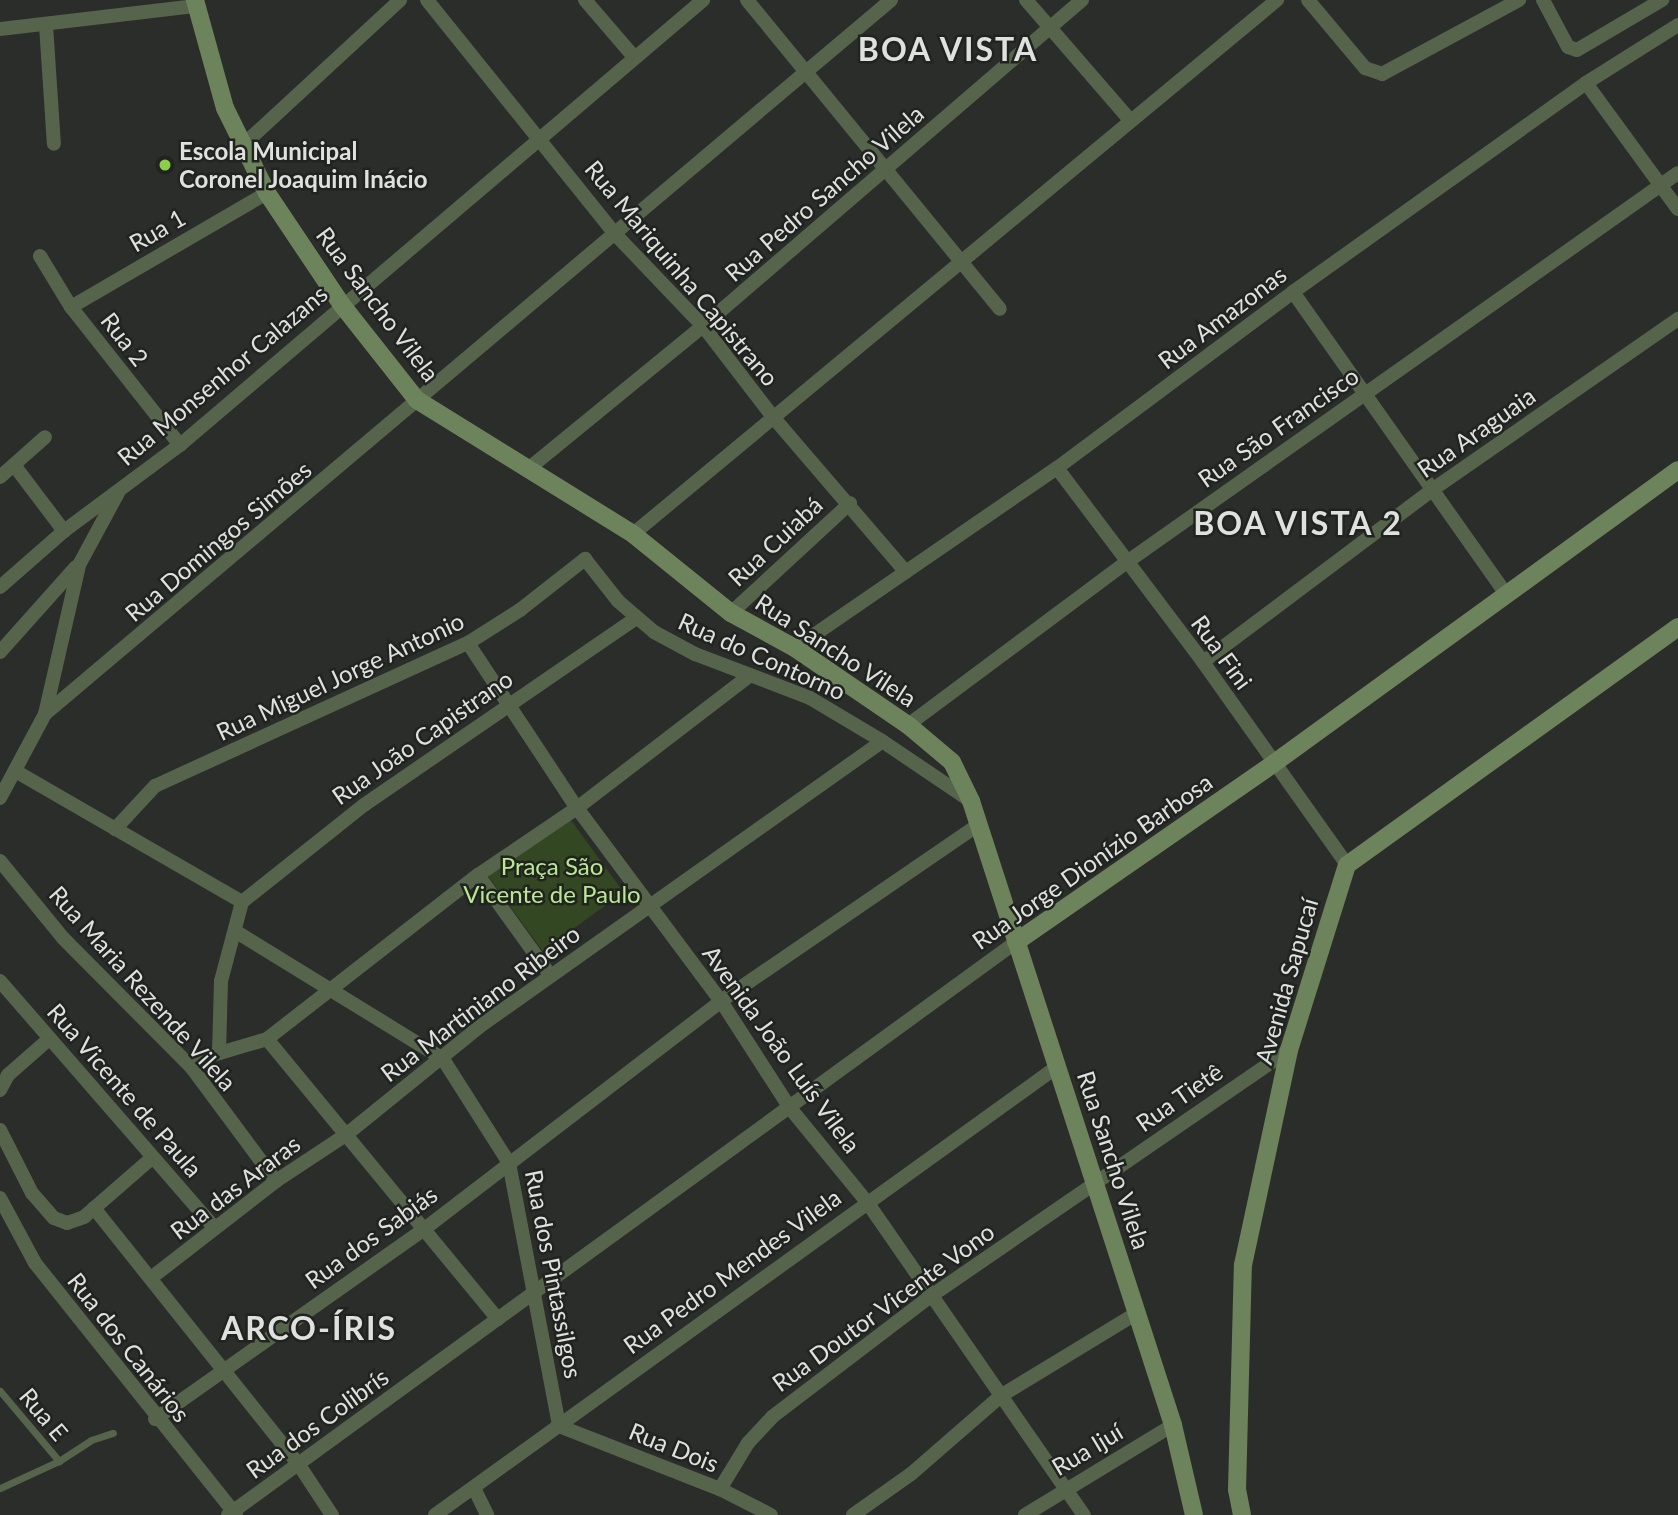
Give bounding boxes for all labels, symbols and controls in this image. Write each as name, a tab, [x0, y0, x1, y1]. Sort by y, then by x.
district label: BOA VISTA	[858, 30, 1038, 68]
street label: Rua Pedro Sancho Vilela	[718, 99, 930, 287]
place label: Escola Municipal Coronel Joaquim Inácio	[179, 137, 428, 193]
street label: Rua Mariquinha Capistrano	[579, 154, 785, 392]
marker: Escola Municipal Coronel Joaquim Inácio	[157, 157, 173, 173]
street label: Rua 1	[124, 203, 190, 257]
street label: Rua Sancho Vilela	[310, 221, 446, 387]
street label: Rua Amazonas	[1152, 259, 1292, 375]
street label: Rua Monsenhor Calazans	[111, 279, 333, 471]
street label: Rua 2	[95, 307, 155, 371]
street label: Rua São Francisco	[1192, 361, 1364, 493]
street label: Rua Araguaia	[1411, 381, 1541, 483]
street label: Rua Domingos Simões	[119, 455, 317, 627]
street label: Rua Cuiabá	[722, 490, 828, 592]
district label: BOA VISTA 2	[1193, 504, 1403, 542]
street label: Rua Sancho Vilela	[750, 587, 922, 713]
street label: Rua Miguel Jorge Antonio	[211, 606, 469, 746]
street label: Rua do Contorno	[674, 606, 850, 706]
street label: Rua Fini	[1186, 609, 1258, 695]
street label: Rua João Capistrano	[326, 664, 518, 810]
street label: Rua Jorge Dionízio Barbosa	[966, 767, 1218, 955]
park label: Praça São Vicente de Paulo	[463, 852, 641, 908]
street label: Rua Maria Rezende Vilela	[43, 879, 243, 1097]
street label: Avenida Sapucaí	[1249, 895, 1323, 1067]
street label: Rua Martiniano Ribeiro	[375, 919, 585, 1087]
street label: Avenida João Luís Vilela	[697, 939, 867, 1159]
street label: Rua Vicente de Paula	[41, 997, 209, 1183]
street label: Rua Tietê	[1130, 1057, 1228, 1137]
street label: Rua Sancho Vilela	[1071, 1067, 1157, 1253]
street label: Rua das Araras	[164, 1129, 306, 1245]
street label: Rua dos Pintassilgos	[520, 1167, 588, 1381]
street label: Rua dos Sabiás	[299, 1180, 443, 1294]
street label: Rua Pedro Mendes Vilela	[617, 1182, 847, 1360]
street label: Rua Doutor Vicente Vono	[765, 1216, 1001, 1398]
street label: Rua dos Canários	[62, 1267, 196, 1427]
district label: ARCO-ÍRIS	[222, 1309, 396, 1347]
street label: Rua dos Colibrís	[240, 1362, 394, 1484]
street label: Rua E	[14, 1382, 74, 1446]
street label: Rua Dois	[625, 1416, 723, 1478]
street label: Rua Ijuí	[1046, 1417, 1128, 1481]

